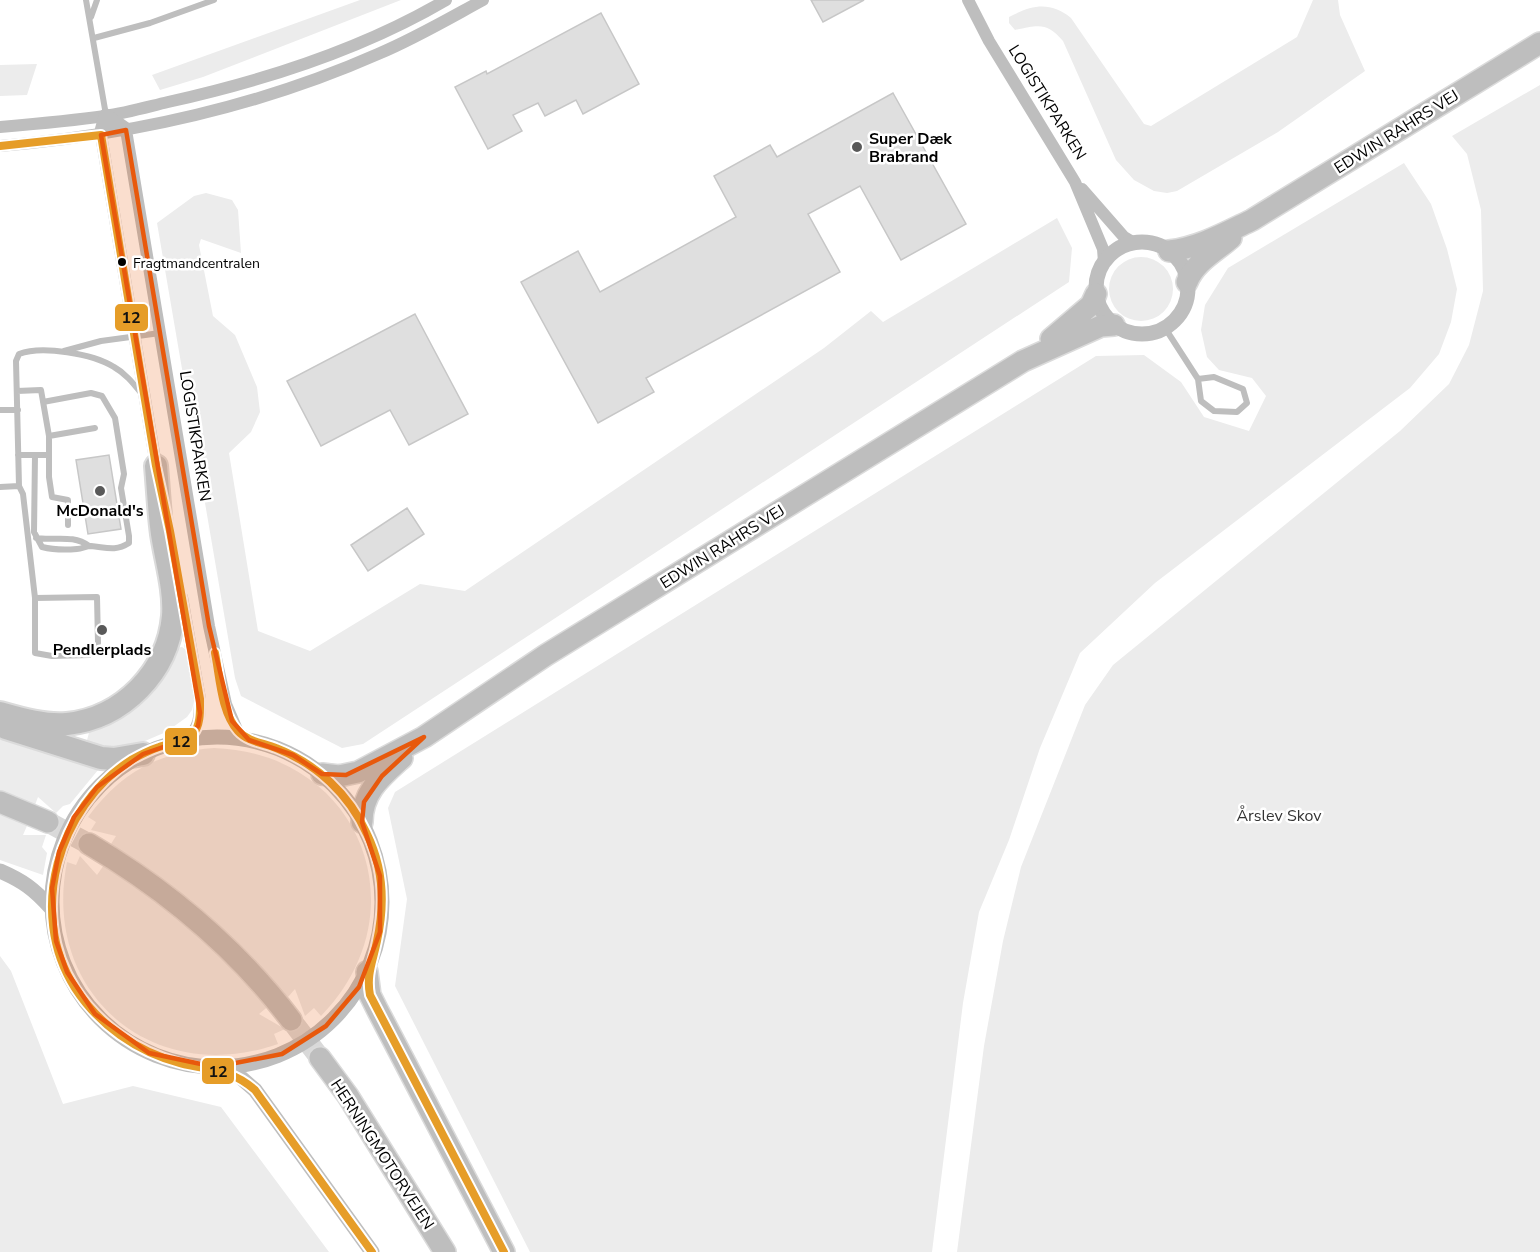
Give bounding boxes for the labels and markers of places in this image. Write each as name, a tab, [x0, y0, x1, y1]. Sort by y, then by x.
place label: Super Dæk Brabrand	[869, 128, 952, 168]
marker: Super Dæk Brabrand	[850, 140, 864, 154]
place label: Fragtmandcentralen	[133, 254, 260, 273]
marker: Fragtmandcentralen	[116, 256, 128, 268]
marker: McDonald's	[93, 484, 107, 498]
place label: McDonald's	[56, 500, 144, 522]
marker: Pendlerplads	[95, 623, 109, 637]
place label: Pendlerplads	[53, 639, 151, 661]

